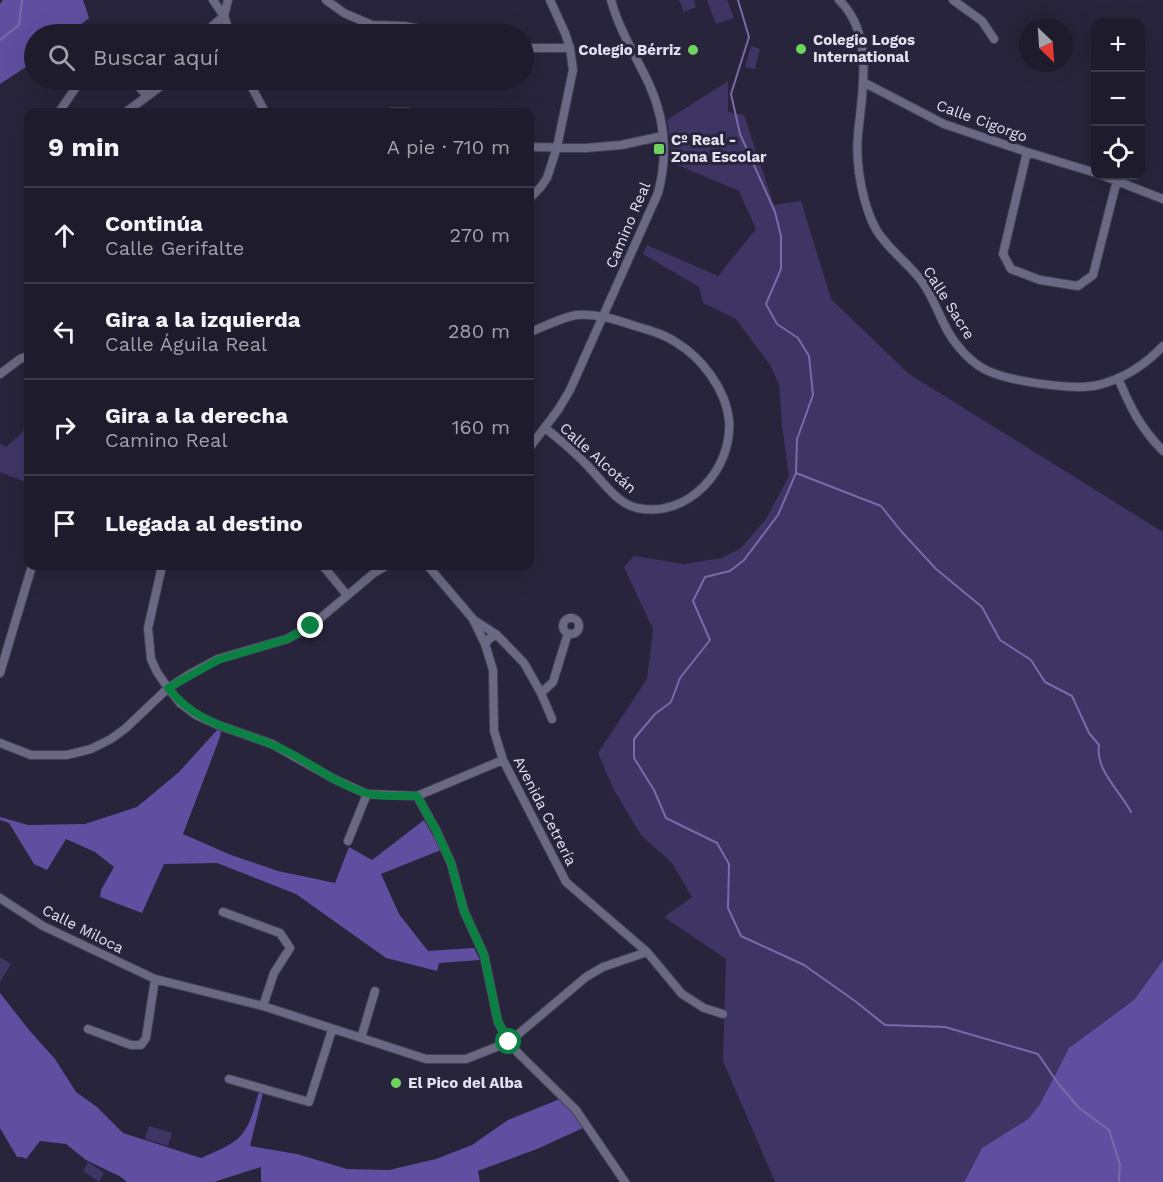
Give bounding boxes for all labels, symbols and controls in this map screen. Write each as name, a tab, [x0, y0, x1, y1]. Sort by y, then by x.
north arrow	[1019, 18, 1073, 72]
map controls	[1091, 18, 1145, 180]
button: +	[1091, 18, 1145, 72]
search box	[24, 24, 534, 90]
place label: Colegio Logos International	[813, 31, 915, 66]
icon: search	[45, 41, 78, 74]
place label: Colegio Bérriz	[578, 41, 681, 59]
marker: Colegio Logos International	[794, 42, 808, 56]
marker: Colegio Bérriz	[686, 43, 700, 57]
text: Buscar aquí	[93, 45, 219, 70]
button: −	[1091, 72, 1145, 126]
street label: Calle Cigorgo	[934, 96, 1030, 146]
button: locate	[1091, 126, 1145, 180]
place label: Cº Real - Zona Escolar	[671, 131, 767, 166]
text: 9 min	[48, 132, 120, 162]
text: A pie · 710 m	[387, 135, 510, 159]
marker: Cº Real - Zona Escolar	[652, 142, 666, 156]
street label: Camino Real	[602, 179, 654, 271]
text: Continúa	[105, 211, 203, 236]
icon: ahead	[48, 219, 81, 252]
text: 270 m	[450, 223, 510, 247]
text: Calle Gerifalte	[105, 236, 244, 260]
street label: Calle Sacre	[919, 263, 979, 343]
text: Gira a la izquierda	[105, 307, 301, 332]
icon: left	[48, 315, 81, 348]
text: 280 m	[448, 319, 510, 343]
text: Calle Águila Real	[105, 332, 267, 356]
text: Gira a la derecha	[105, 403, 288, 428]
icon: right	[48, 411, 81, 444]
text: 160 m	[452, 415, 510, 439]
street label: Calle Alcotán	[556, 419, 640, 497]
text: Camino Real	[105, 428, 228, 452]
icon: arrive	[48, 507, 81, 540]
text: Llegada al destino	[105, 511, 303, 536]
route end	[297, 612, 323, 638]
street label: Avenida Cetrería	[510, 753, 580, 869]
street label: Calle Miloca	[39, 901, 127, 957]
route start	[495, 1028, 521, 1054]
place label: El Pico del Alba	[408, 1074, 523, 1092]
marker: El Pico del Alba	[389, 1076, 403, 1090]

